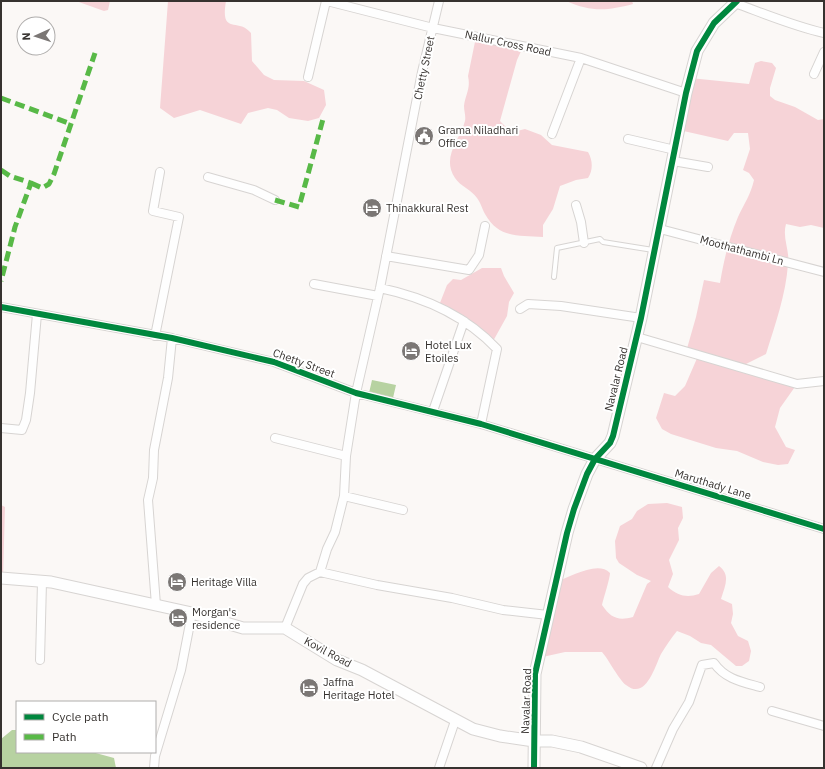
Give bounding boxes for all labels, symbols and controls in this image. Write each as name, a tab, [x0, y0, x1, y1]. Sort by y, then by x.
north arrow	[16, 16, 56, 56]
street label: Nallur Cross Road	[464, 27, 552, 59]
text: N	[19, 32, 33, 41]
street label: Chetty Street	[410, 35, 438, 101]
place label: Grama Niladhari Office	[438, 123, 518, 150]
public building icon: Grama Niladhari Office	[413, 125, 435, 147]
hotel icon: Thinakkural Rest	[361, 197, 383, 219]
place label: Thinakkural Rest	[386, 201, 469, 215]
street label: Moothathambi Ln	[699, 232, 785, 268]
place label: Hotel Lux Etoiles	[425, 338, 472, 365]
hotel icon: Hotel Lux Etoiles	[400, 340, 422, 362]
street label: Chetty Street	[271, 345, 337, 381]
street label: Navalar Road	[601, 346, 631, 412]
street label: Maruthady Lane	[673, 466, 753, 502]
hotel icon: Heritage Villa	[166, 571, 188, 593]
place label: Heritage Villa	[191, 575, 257, 589]
place label: Morgan's residence	[192, 605, 240, 632]
hotel icon: Morgan's residence	[167, 607, 189, 629]
street label: Kovil Road	[302, 634, 354, 670]
street label: Navalar Road	[518, 668, 534, 734]
place label: Jaffna Heritage Hotel	[323, 675, 395, 702]
hotel icon: Jaffna Heritage Hotel	[298, 677, 320, 699]
legend	[16, 701, 156, 753]
text: Cycle path	[52, 709, 109, 724]
text: Path	[52, 729, 77, 744]

